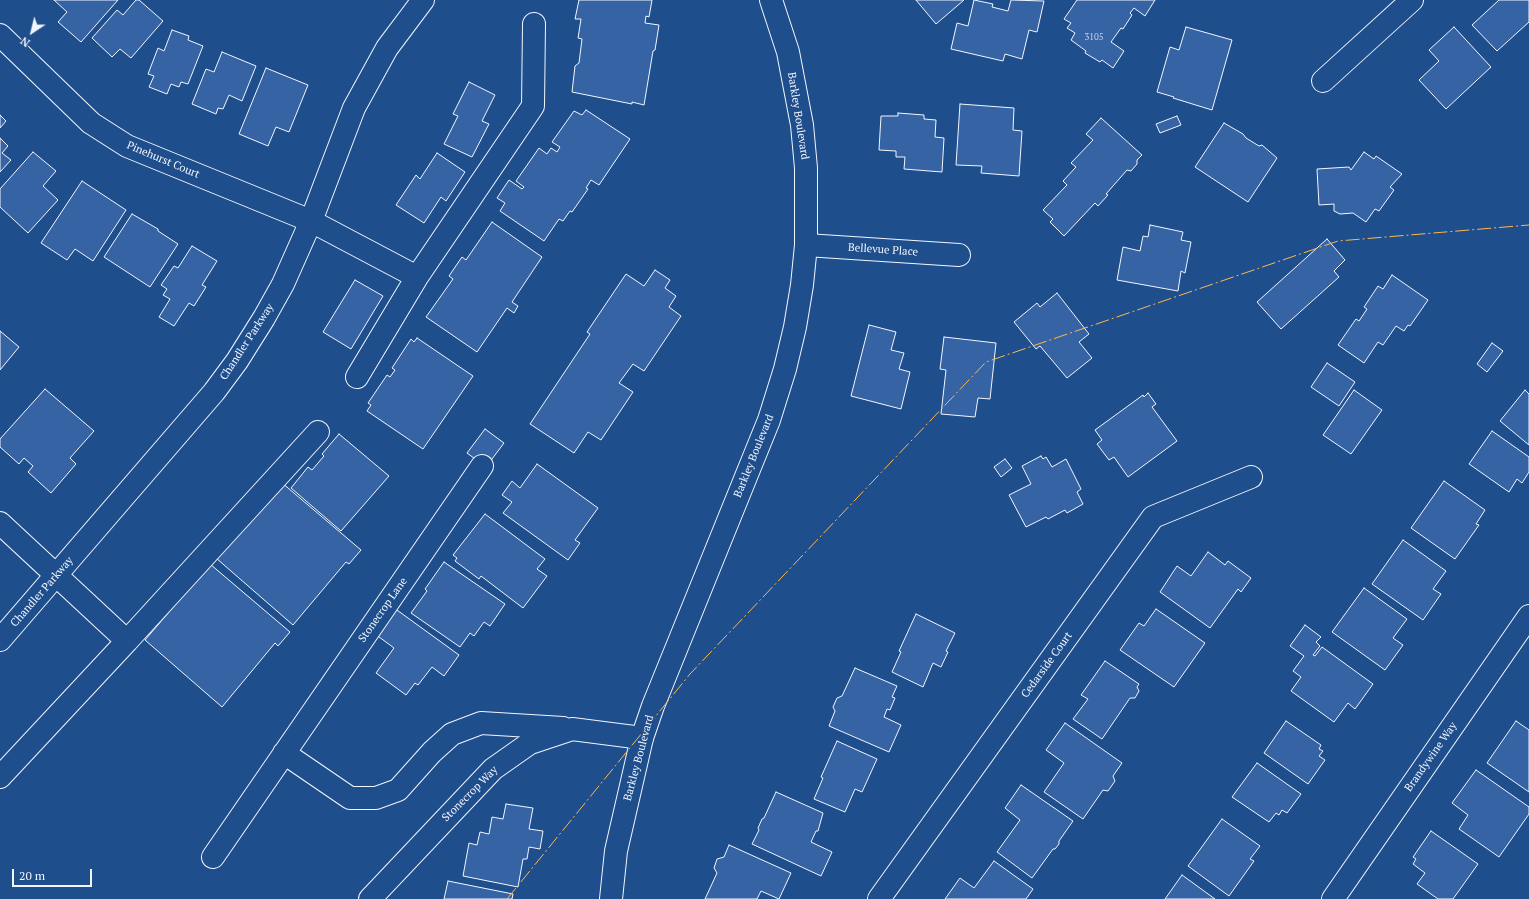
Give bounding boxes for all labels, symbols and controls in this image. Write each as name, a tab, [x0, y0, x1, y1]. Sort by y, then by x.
north arrow	[12, 12, 52, 52]
house number: 3105	[1084, 32, 1104, 42]
text: N	[18, 34, 33, 50]
street label: Barkley Boulevard	[785, 71, 811, 161]
street label: Pinehurst Court	[125, 139, 201, 181]
street label: Bellevue Place	[848, 241, 918, 259]
street label: Chandler Parkway	[217, 301, 277, 383]
street label: Barkley Boulevard	[731, 413, 777, 499]
street label: Chandler Parkway	[8, 554, 76, 630]
street label: Stonecrop Lane	[356, 575, 410, 645]
street label: Cedarside Court	[1019, 630, 1075, 700]
street label: Barkley Boulevard	[621, 714, 657, 802]
street label: Brandywine Way	[1402, 720, 1460, 794]
street label: Stonecrop Way	[439, 763, 501, 825]
scale bar	[14, 861, 94, 887]
text: 20 m	[19, 868, 45, 883]

